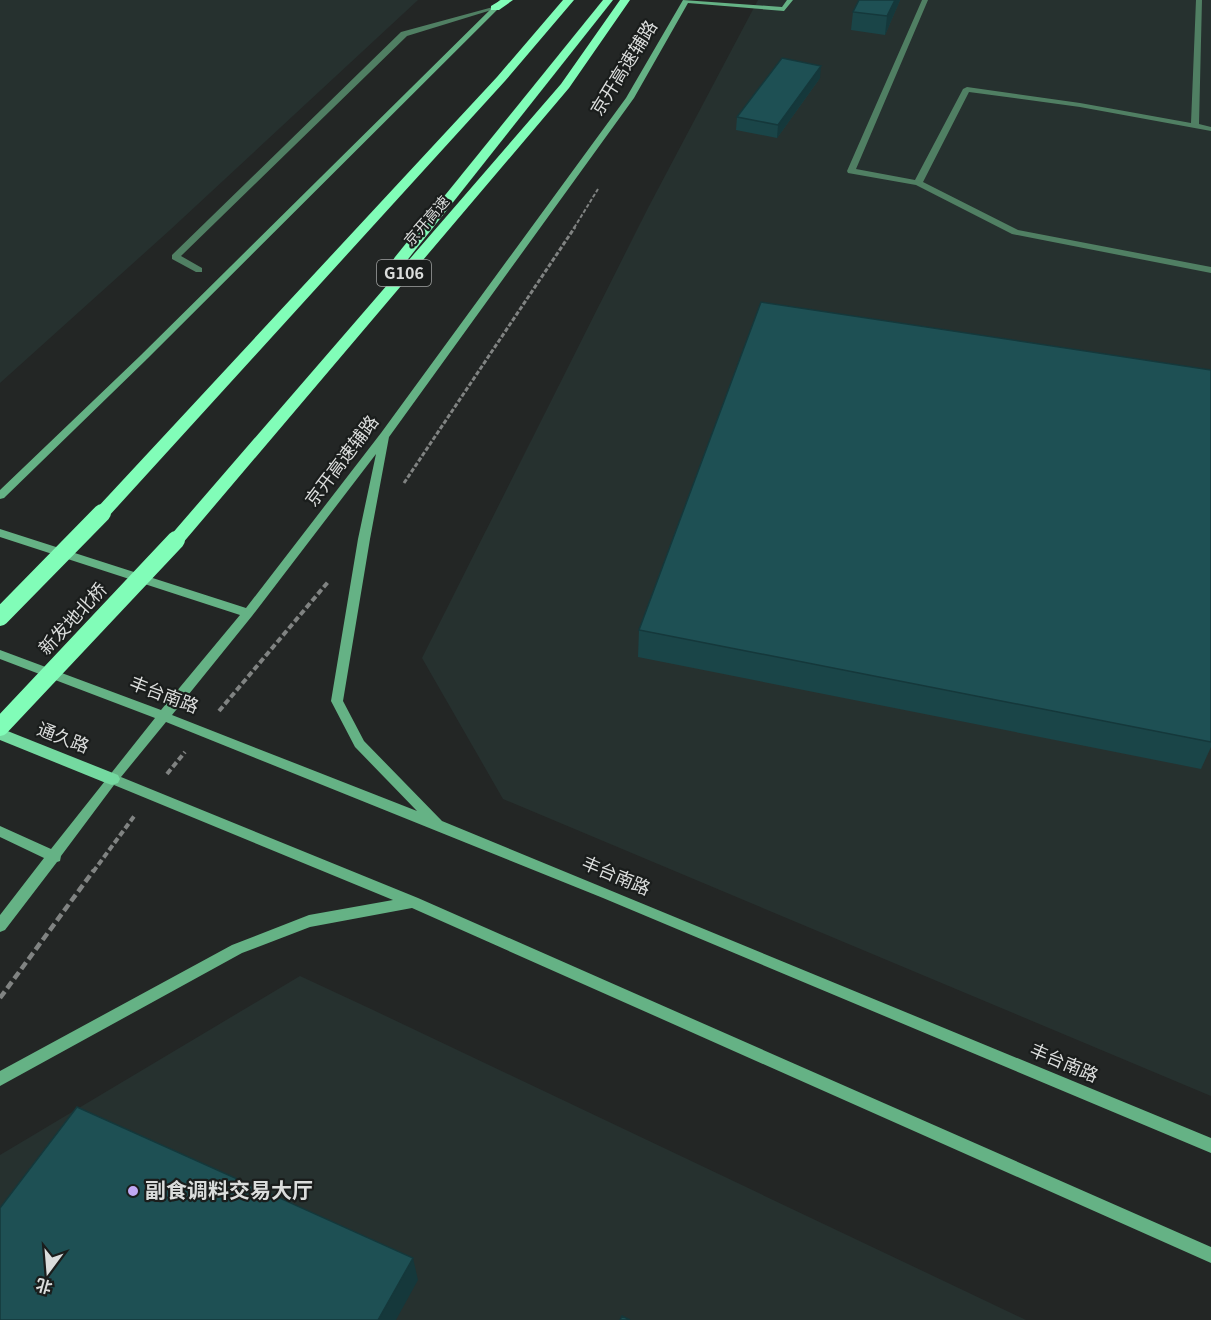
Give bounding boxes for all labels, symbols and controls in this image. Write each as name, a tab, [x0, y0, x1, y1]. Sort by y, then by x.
street label: 京开高速辅路	[583, 14, 662, 120]
street label: 京开高速	[398, 190, 453, 250]
road number: G106	[377, 260, 431, 286]
street label: 京开高速辅路	[298, 409, 383, 511]
street label: 新发地北桥	[31, 576, 112, 659]
street label: 丰台南路	[126, 668, 203, 718]
street label: 通久路	[34, 714, 94, 758]
street label: 丰台南路	[579, 848, 655, 900]
street label: 丰台南路	[1027, 1035, 1103, 1087]
place label: 副食调料交易大厅	[145, 1174, 313, 1204]
marker: 副食调料交易大厅	[126, 1184, 140, 1198]
north arrow	[18, 1242, 78, 1302]
text: 北	[33, 1274, 55, 1301]

